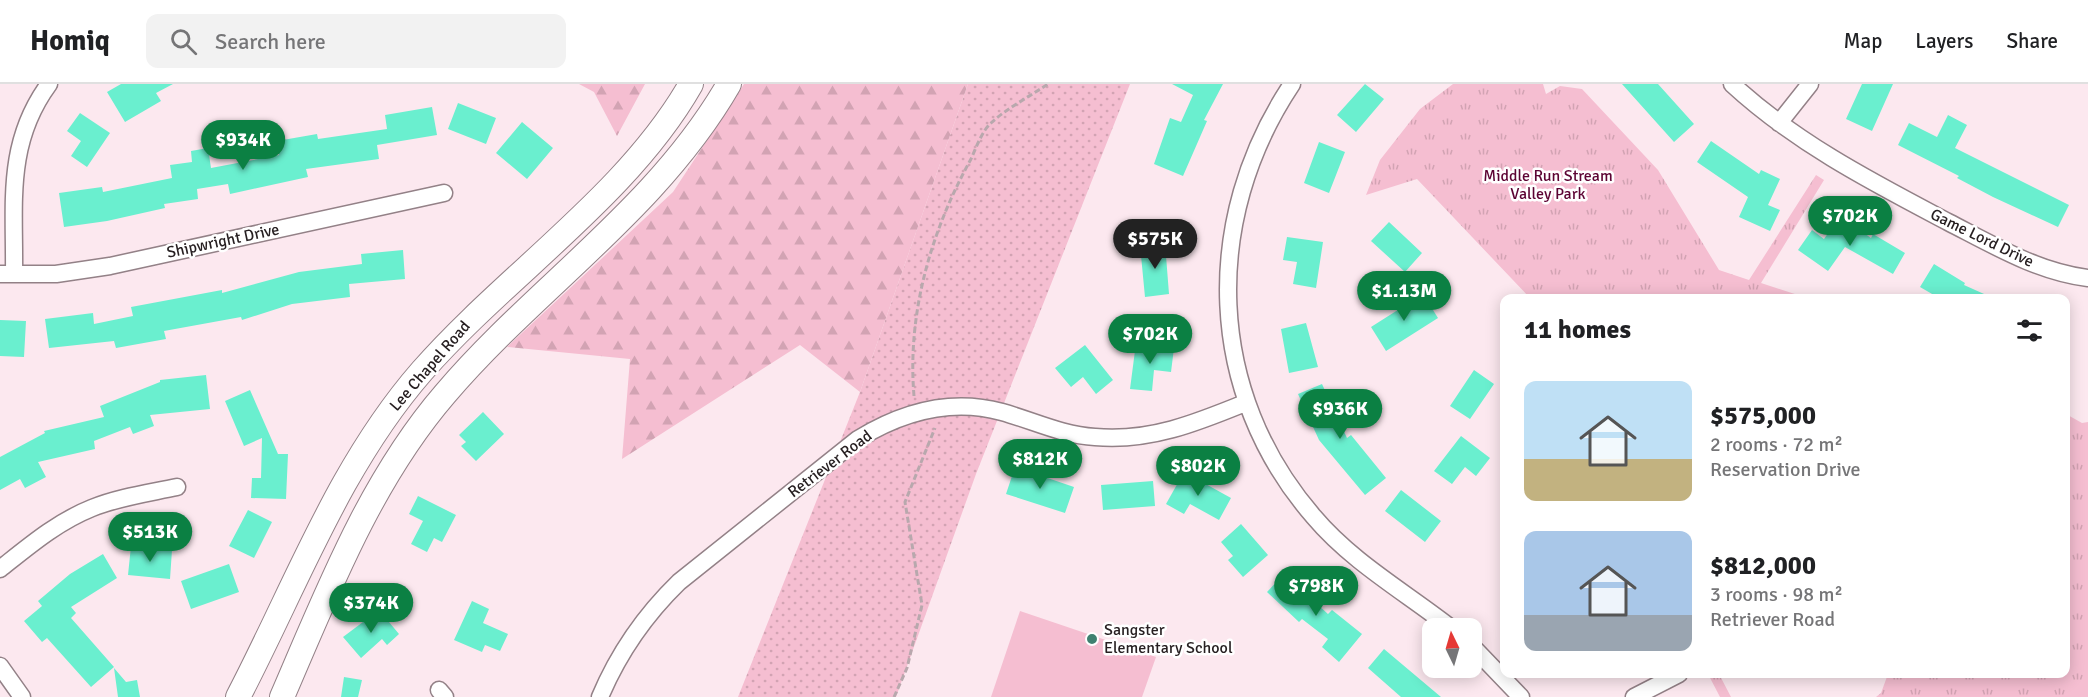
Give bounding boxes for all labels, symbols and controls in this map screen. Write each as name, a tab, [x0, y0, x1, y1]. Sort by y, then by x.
search box	[146, 14, 566, 68]
text: Homiq	[30, 24, 110, 58]
icon: search	[167, 25, 200, 58]
text: Search here	[215, 28, 326, 55]
text: Map	[1844, 28, 1882, 54]
text: Layers	[1915, 28, 1973, 54]
text: Share	[2006, 28, 2058, 54]
pin: $934K	[201, 120, 285, 171]
text: $934K	[215, 127, 271, 152]
park label: Middle Run Stream Valley Park	[1483, 166, 1613, 204]
pin: $702K	[1808, 196, 1892, 247]
text: $702K	[1822, 203, 1878, 228]
street label: Game Lord Drive	[1927, 204, 2037, 272]
street label: Shipwright Drive	[165, 219, 281, 263]
pin: $575K	[1113, 219, 1197, 270]
text: $575K	[1127, 226, 1183, 251]
pin: $1.13M	[1355, 271, 1453, 322]
text: $1.13M	[1371, 278, 1437, 303]
pin: $702K	[1108, 314, 1192, 365]
text: 11 homes	[1524, 314, 1631, 346]
icon: filters	[2013, 314, 2046, 347]
street label: Lee Chapel Road	[385, 317, 475, 415]
text: $702K	[1122, 321, 1178, 346]
pin: $936K	[1298, 389, 1382, 440]
text: $936K	[1312, 396, 1368, 421]
text: $575,000	[1710, 400, 1816, 432]
icon: home	[1572, 405, 1644, 477]
street label: Retriever Road	[784, 426, 876, 502]
text: 2 rooms · 72 m²	[1710, 432, 1843, 457]
pin: $812K	[998, 439, 1082, 490]
text: $812K	[1012, 446, 1068, 471]
pin: $802K	[1156, 446, 1240, 497]
text: $802K	[1170, 453, 1226, 478]
text: Reservation Drive	[1710, 457, 1860, 482]
pin: $513K	[108, 512, 192, 563]
text: $513K	[122, 519, 178, 544]
text: $812,000	[1710, 550, 1816, 582]
icon: home	[1572, 555, 1644, 627]
pin: $798K	[1274, 566, 1358, 617]
text: $798K	[1288, 573, 1344, 598]
text: 3 rooms · 98 m²	[1710, 582, 1843, 607]
pin: $374K	[329, 583, 413, 634]
text: $374K	[343, 590, 399, 615]
text: Retriever Road	[1710, 607, 1835, 632]
north arrow	[1422, 618, 1482, 678]
map controls	[1422, 618, 1482, 678]
place label: Sangster Elementary School	[1104, 620, 1233, 658]
marker: Sangster Elementary School	[1085, 632, 1099, 646]

